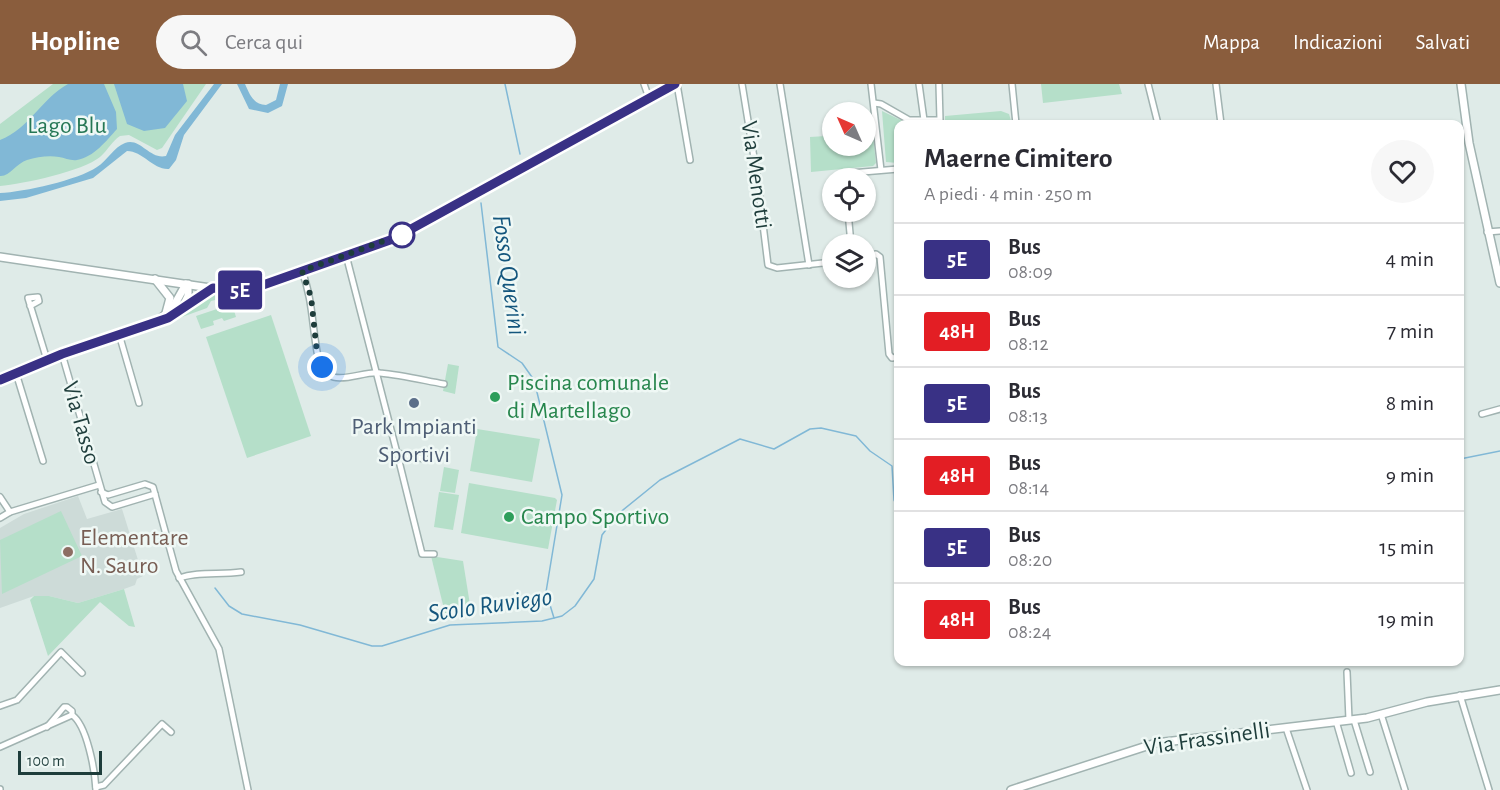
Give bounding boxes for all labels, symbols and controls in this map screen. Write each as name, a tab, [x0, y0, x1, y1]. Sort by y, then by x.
search box	[156, 15, 576, 69]
icon: search	[177, 26, 210, 59]
text: Hopline	[30, 28, 120, 56]
text: Cerca qui	[225, 31, 303, 53]
text: Mappa	[1203, 32, 1260, 53]
text: Indicazioni	[1293, 32, 1383, 53]
text: Salvati	[1416, 32, 1470, 53]
north arrow	[822, 102, 876, 156]
map controls	[822, 102, 876, 288]
park label: Lago Blu	[27, 114, 107, 138]
street label: Via Menotti	[737, 119, 775, 231]
button: heart	[1371, 140, 1434, 203]
text: Maerne Cimitero	[924, 145, 1112, 173]
button: locate	[822, 168, 876, 222]
text: A piedi · 4 min · 250 m	[924, 184, 1092, 204]
water label: Fosso Querini	[488, 213, 530, 337]
unlabelled marker	[389, 222, 415, 248]
button: layers	[822, 234, 876, 288]
text: Bus	[1008, 236, 1041, 258]
text: 4 min	[1386, 248, 1434, 270]
text: 5E	[947, 249, 967, 270]
text: 08:09	[1008, 262, 1053, 282]
line badge: 5E	[213, 270, 267, 310]
text: 5E	[230, 280, 250, 301]
text: Bus	[1008, 308, 1041, 330]
text: 7 min	[1387, 320, 1434, 342]
text: 48H	[939, 321, 975, 342]
text: 08:12	[1008, 334, 1049, 354]
your location	[307, 352, 337, 382]
place label: Piscina comunale di Martellago	[507, 371, 669, 423]
street label: Via Tasso	[58, 379, 104, 467]
text: Bus	[1008, 380, 1041, 402]
marker: Piscina comunale di Martellago	[488, 390, 502, 404]
text: 8 min	[1386, 392, 1434, 414]
text: 5E	[947, 393, 967, 414]
marker: Park Impianti Sportivi	[407, 396, 421, 410]
text: 08:13	[1008, 406, 1048, 426]
place label: Park Impianti Sportivi	[351, 415, 477, 467]
text: Bus	[1008, 452, 1041, 474]
text: 9 min	[1386, 464, 1434, 486]
text: 48H	[939, 465, 975, 486]
text: 08:14	[1008, 478, 1049, 498]
place label: Campo Sportivo	[521, 505, 669, 529]
marker: Campo Sportivo	[502, 510, 516, 524]
text: Bus	[1008, 524, 1041, 546]
place label: Elementare N. Sauro	[80, 526, 188, 578]
text: 15 min	[1379, 536, 1434, 558]
text: 5E	[947, 537, 967, 558]
marker: Elementare N. Sauro	[61, 545, 75, 559]
text: 08:20	[1008, 550, 1052, 570]
water label: Scolo Ruviego	[426, 583, 554, 627]
text: Bus	[1008, 596, 1041, 618]
text: 19 min	[1378, 608, 1434, 630]
text: 48H	[939, 609, 975, 630]
text: 08:24	[1008, 622, 1051, 642]
street label: Via Frassinelli	[1142, 718, 1272, 760]
scale bar	[18, 748, 102, 776]
text: 100 m	[27, 753, 65, 769]

